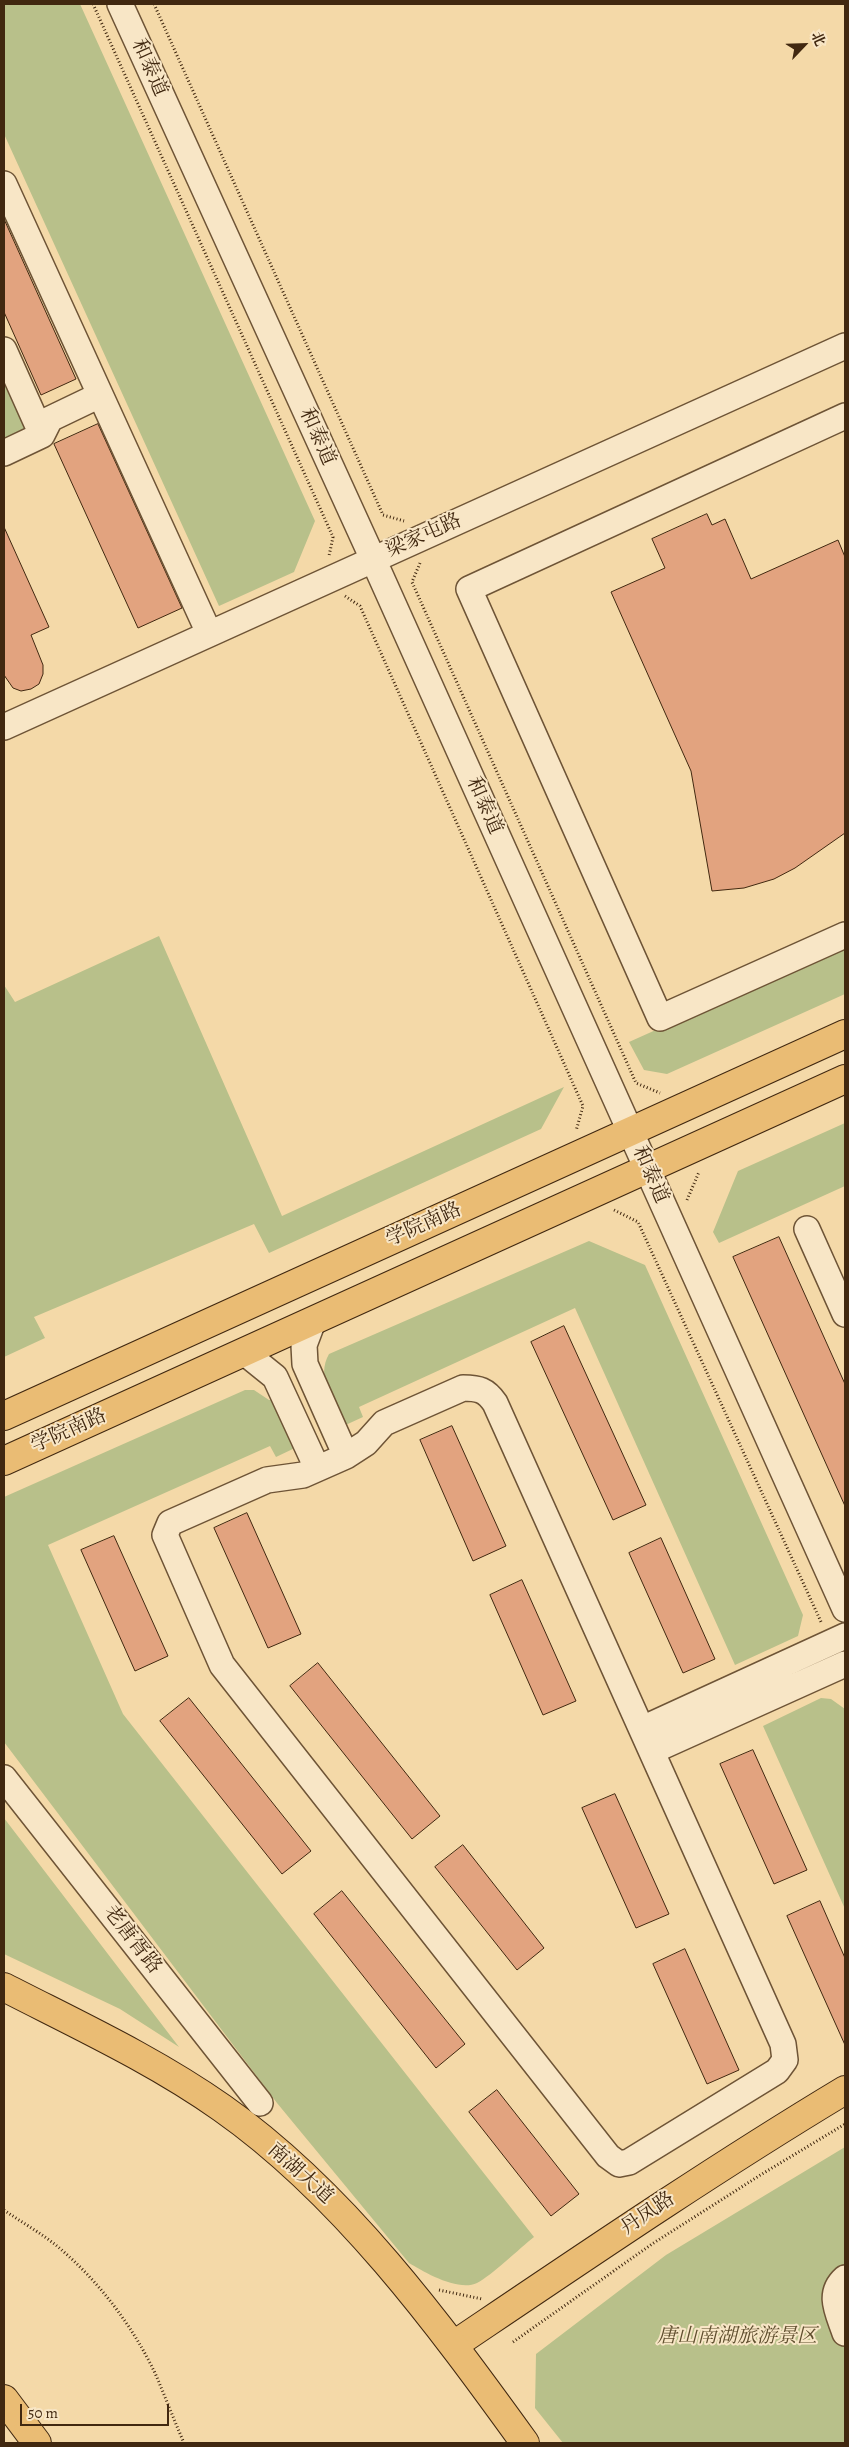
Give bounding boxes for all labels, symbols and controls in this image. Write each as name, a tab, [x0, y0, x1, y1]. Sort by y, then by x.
north arrow	[779, 20, 829, 70]
text: 北	[807, 28, 830, 49]
street label: 和泰道	[126, 36, 172, 100]
street label: 和泰道	[294, 405, 340, 469]
street label: 梁家屯路	[383, 509, 465, 563]
street label: 和泰道	[461, 774, 507, 838]
street label: 和泰道	[627, 1143, 673, 1207]
street label: 学院南路	[383, 1198, 465, 1252]
street label: 学院南路	[28, 1404, 110, 1458]
street label: 老唐胥路	[98, 1901, 166, 1979]
street label: 南湖大道	[262, 2138, 338, 2210]
street label: 丹凤路	[616, 2187, 680, 2241]
park label: 唐山南湖旅游景区	[657, 2325, 817, 2349]
scale bar	[22, 2394, 171, 2426]
text: 50 m	[28, 2403, 58, 2423]

